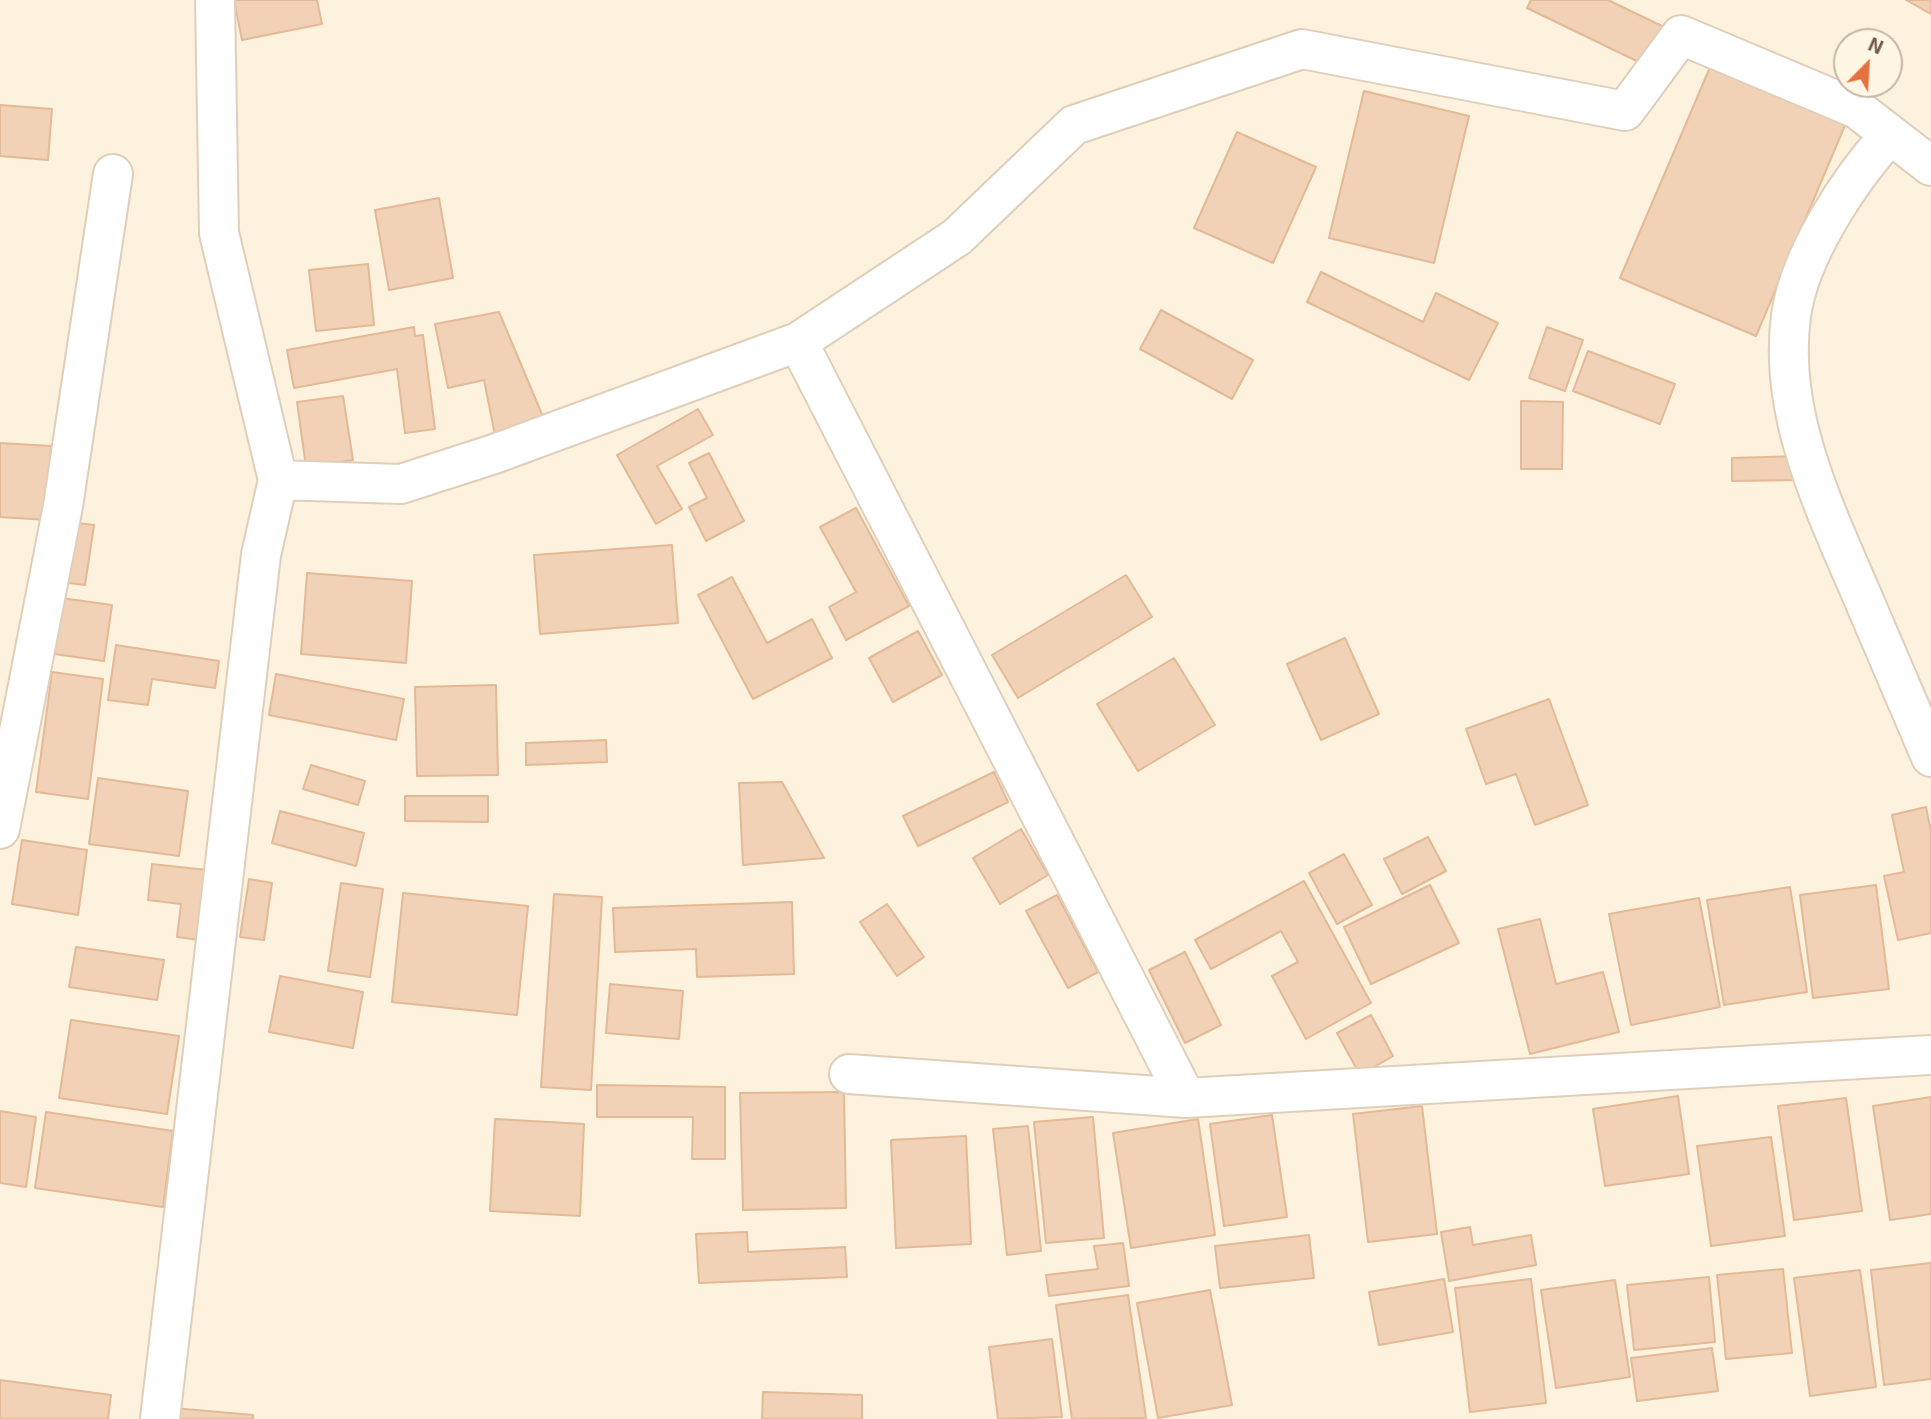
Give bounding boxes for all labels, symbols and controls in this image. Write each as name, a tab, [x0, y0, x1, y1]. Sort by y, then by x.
north arrow	[1833, 28, 1903, 98]
text: N	[1865, 32, 1887, 58]

